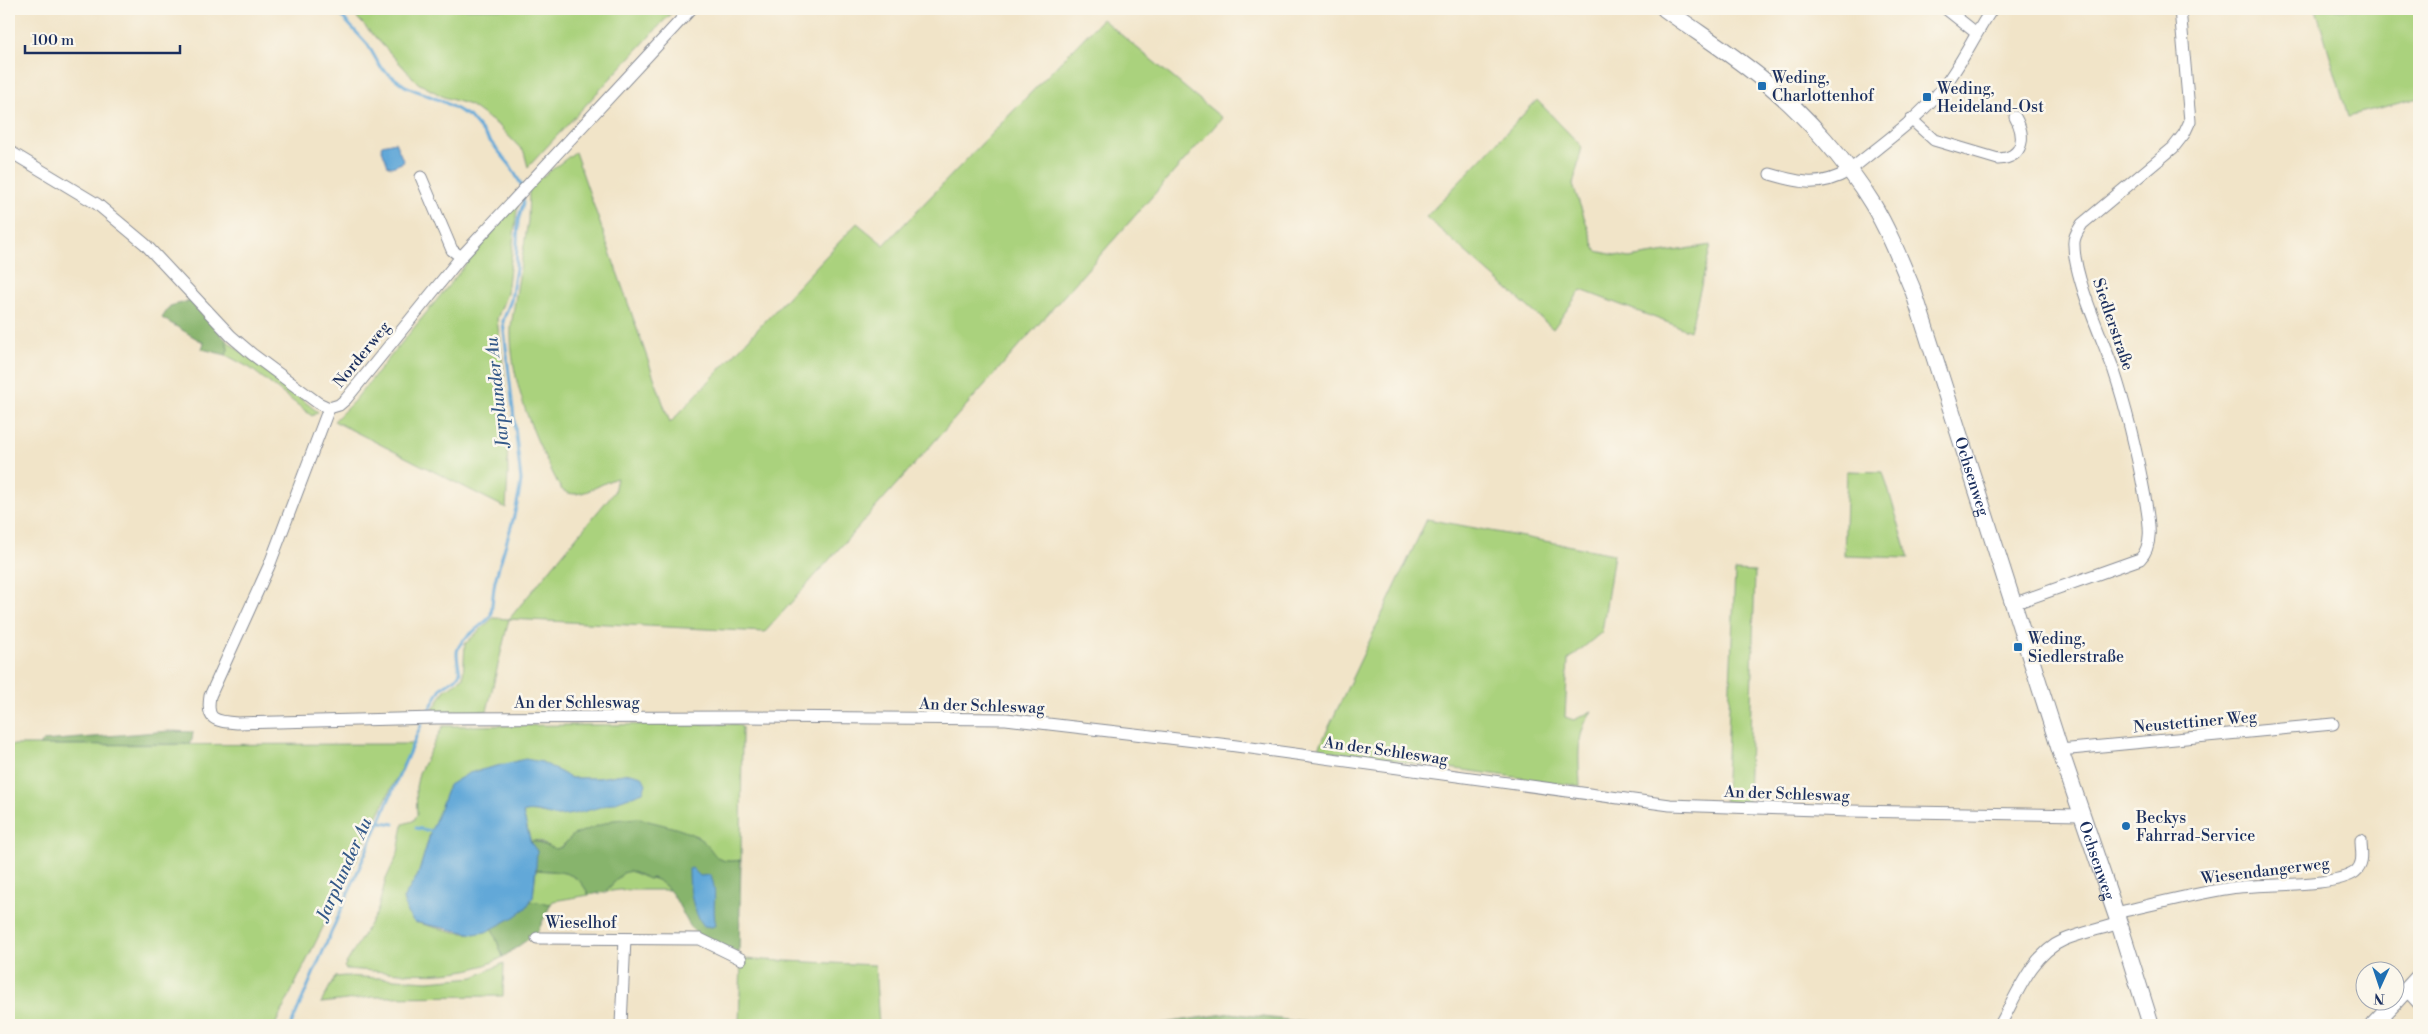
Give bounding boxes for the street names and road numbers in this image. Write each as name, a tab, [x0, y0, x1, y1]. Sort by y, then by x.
street label: Siedlerstraße	[2088, 276, 2138, 373]
street label: Norderweg	[329, 317, 395, 392]
street label: Ochsenweg	[1950, 435, 1994, 519]
street label: An der Schleswag	[513, 693, 640, 713]
street label: An der Schleswag	[918, 694, 1046, 718]
street label: Neustettiner Weg	[2132, 707, 2258, 737]
street label: An der Schleswag	[1321, 732, 1450, 770]
street label: An der Schleswag	[1723, 782, 1851, 806]
street label: Ochsenweg	[2074, 819, 2120, 903]
street label: Wiesendangerweg	[2199, 853, 2331, 889]
street label: Wieselhof	[544, 913, 618, 933]

